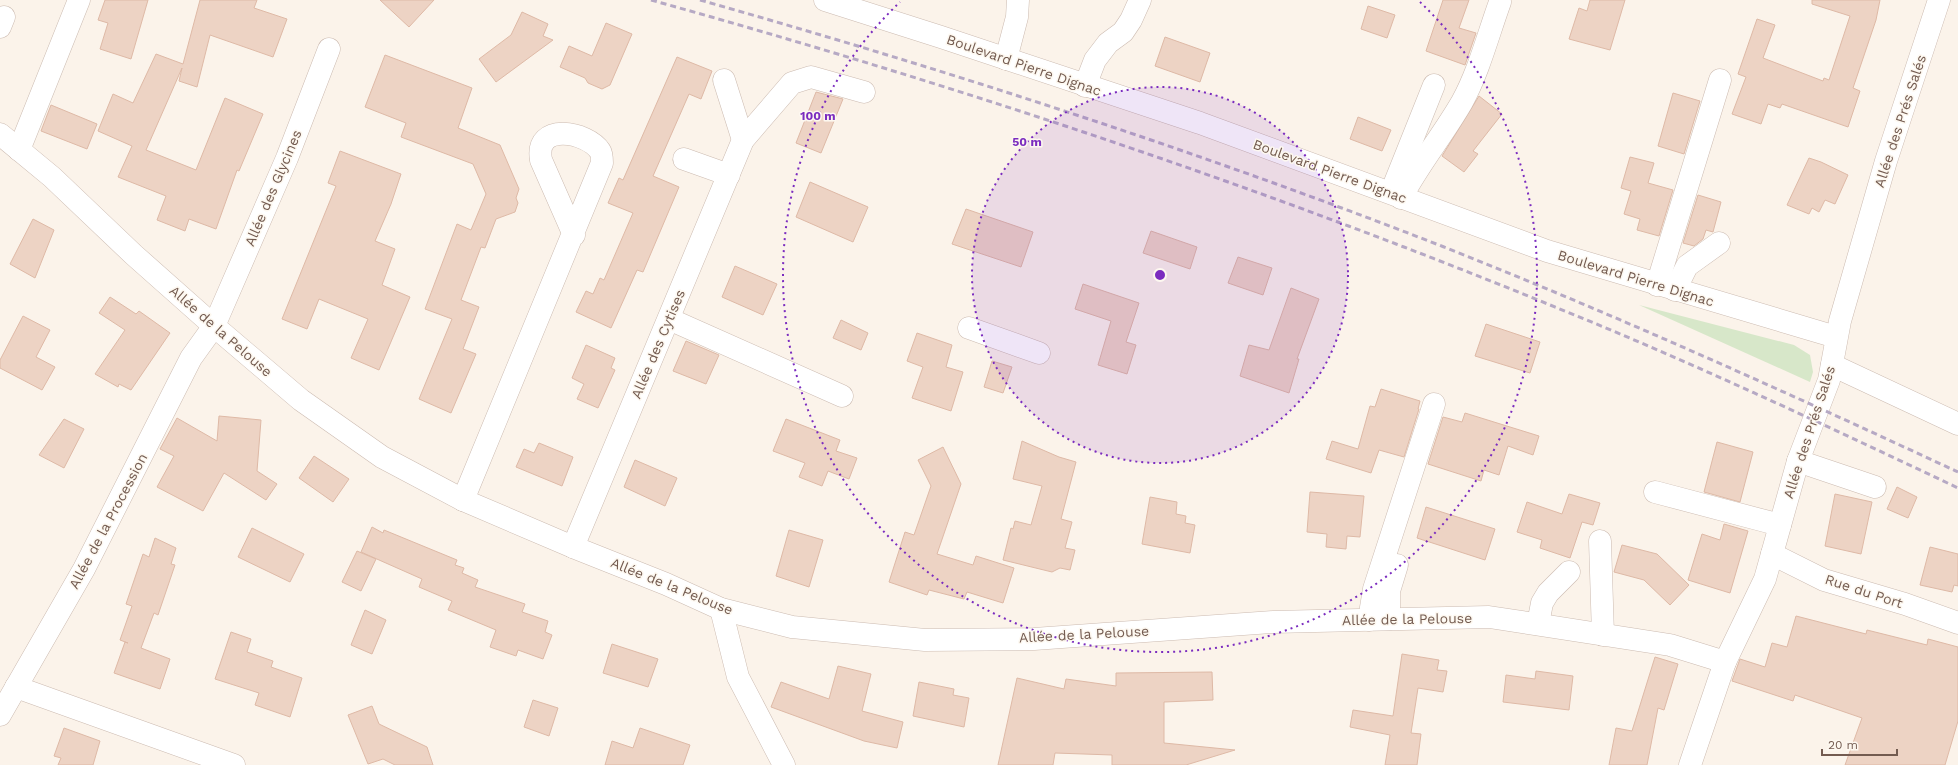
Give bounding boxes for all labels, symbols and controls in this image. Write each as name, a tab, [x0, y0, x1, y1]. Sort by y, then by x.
street label: Boulevard Pierre Dignac	[945, 31, 1104, 99]
street label: Allée des Prés Salés	[1871, 53, 1929, 189]
text: 100 m	[800, 109, 836, 123]
street label: Allée des Glycines	[241, 127, 305, 249]
text: 50 m	[1012, 135, 1042, 149]
street label: Boulevard Pierre Dignac	[1251, 136, 1409, 206]
street label: Boulevard Pierre Dignac	[1556, 247, 1716, 309]
centre of rings	[1153, 268, 1167, 282]
street label: Allée de la Pelouse	[167, 282, 275, 380]
street label: Allée des Cytises	[628, 287, 688, 401]
street label: Allée des Prés Salés	[1780, 364, 1838, 500]
street label: Allée de la Procession	[66, 451, 150, 591]
street label: Allée de la Pelouse	[609, 554, 735, 618]
street label: Rue du Port	[1823, 571, 1905, 611]
street label: Allée de la Pelouse	[1342, 610, 1472, 628]
street label: Allée de la Pelouse	[1019, 623, 1149, 645]
scale bar	[1822, 731, 1897, 757]
text: 20 m	[1828, 738, 1858, 752]

